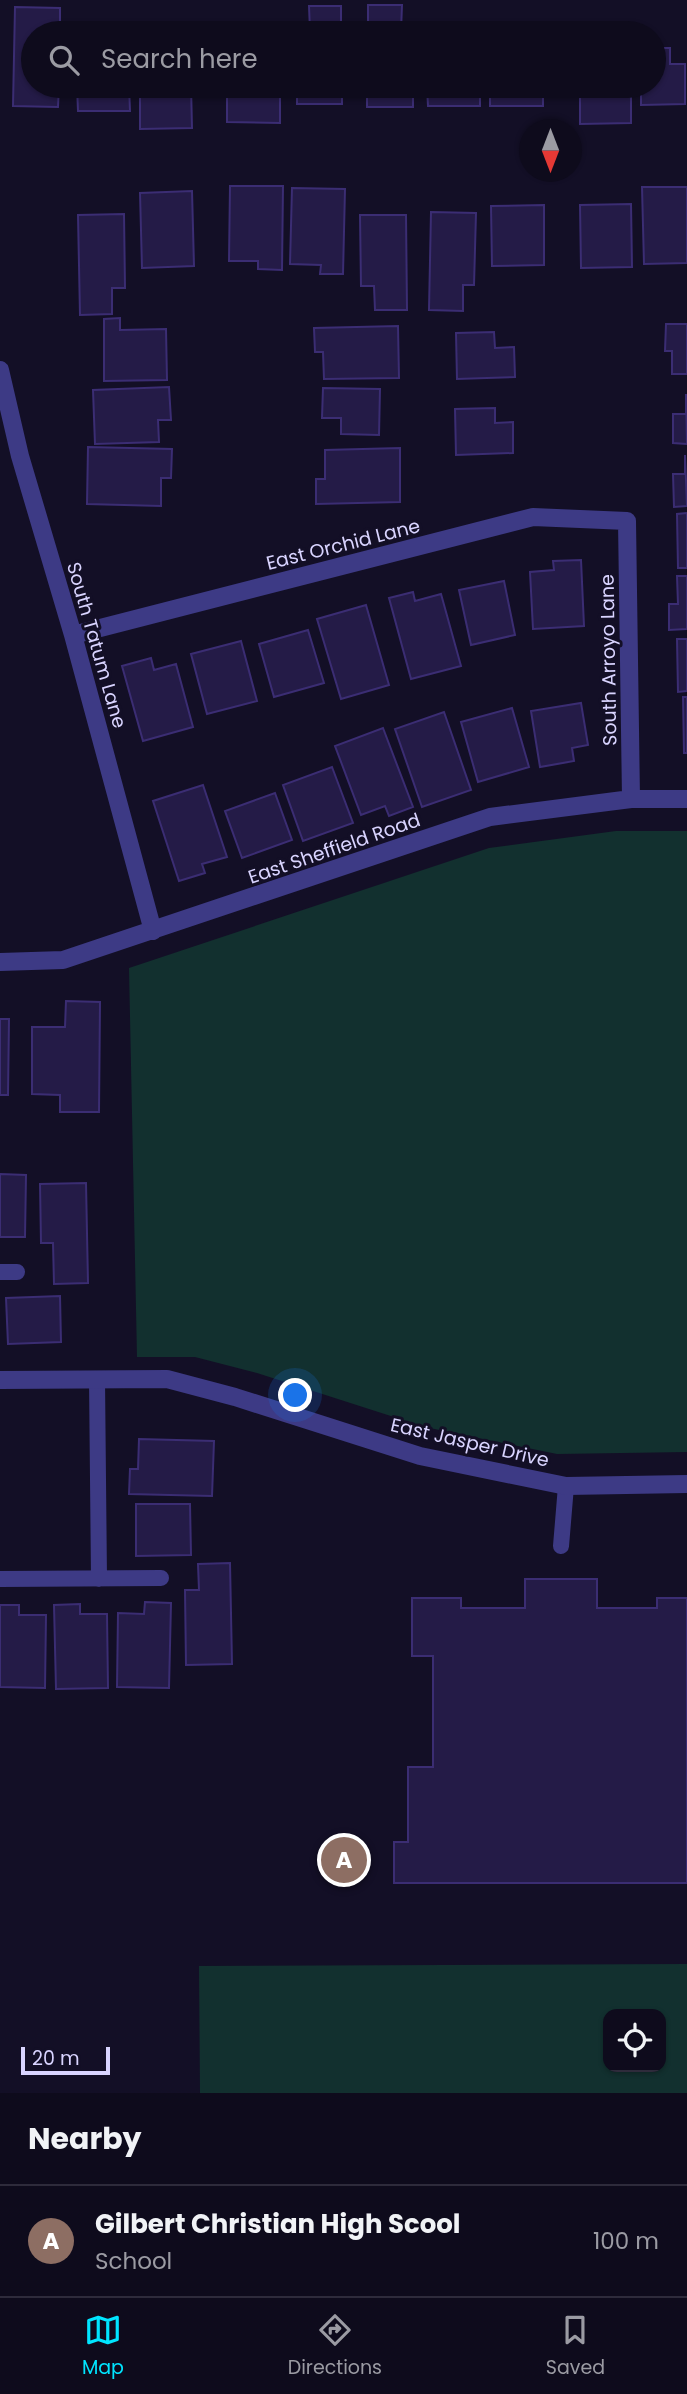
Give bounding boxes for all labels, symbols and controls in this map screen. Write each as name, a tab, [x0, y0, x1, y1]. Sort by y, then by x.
search box	[21, 21, 666, 98]
icon: search	[45, 41, 83, 79]
text: Search here	[101, 41, 258, 77]
north arrow	[519, 119, 582, 182]
street label: East Orchid Lane	[263, 512, 423, 577]
street label: South Tatum Lane	[60, 559, 133, 731]
street label: South Arroyo Lane	[594, 574, 623, 746]
street label: East Sheffield Road	[244, 806, 424, 891]
your location	[278, 1378, 312, 1412]
street label: East Jasper Drive	[388, 1411, 552, 1474]
pin: A	[321, 1834, 367, 1886]
map controls	[603, 2009, 666, 2072]
button: locate	[603, 2009, 666, 2072]
scale bar	[21, 2044, 110, 2076]
text: 20 m	[32, 2045, 80, 2072]
text: Nearby	[28, 2117, 142, 2160]
text: Gilbert Christian High Scool	[95, 2206, 460, 2242]
text: A	[43, 2225, 59, 2257]
text: 100 m	[593, 2225, 659, 2257]
text: School	[95, 2245, 172, 2277]
tab: Map	[82, 2311, 124, 2382]
tab: Directions	[288, 2311, 382, 2382]
tab: Saved	[546, 2311, 605, 2382]

